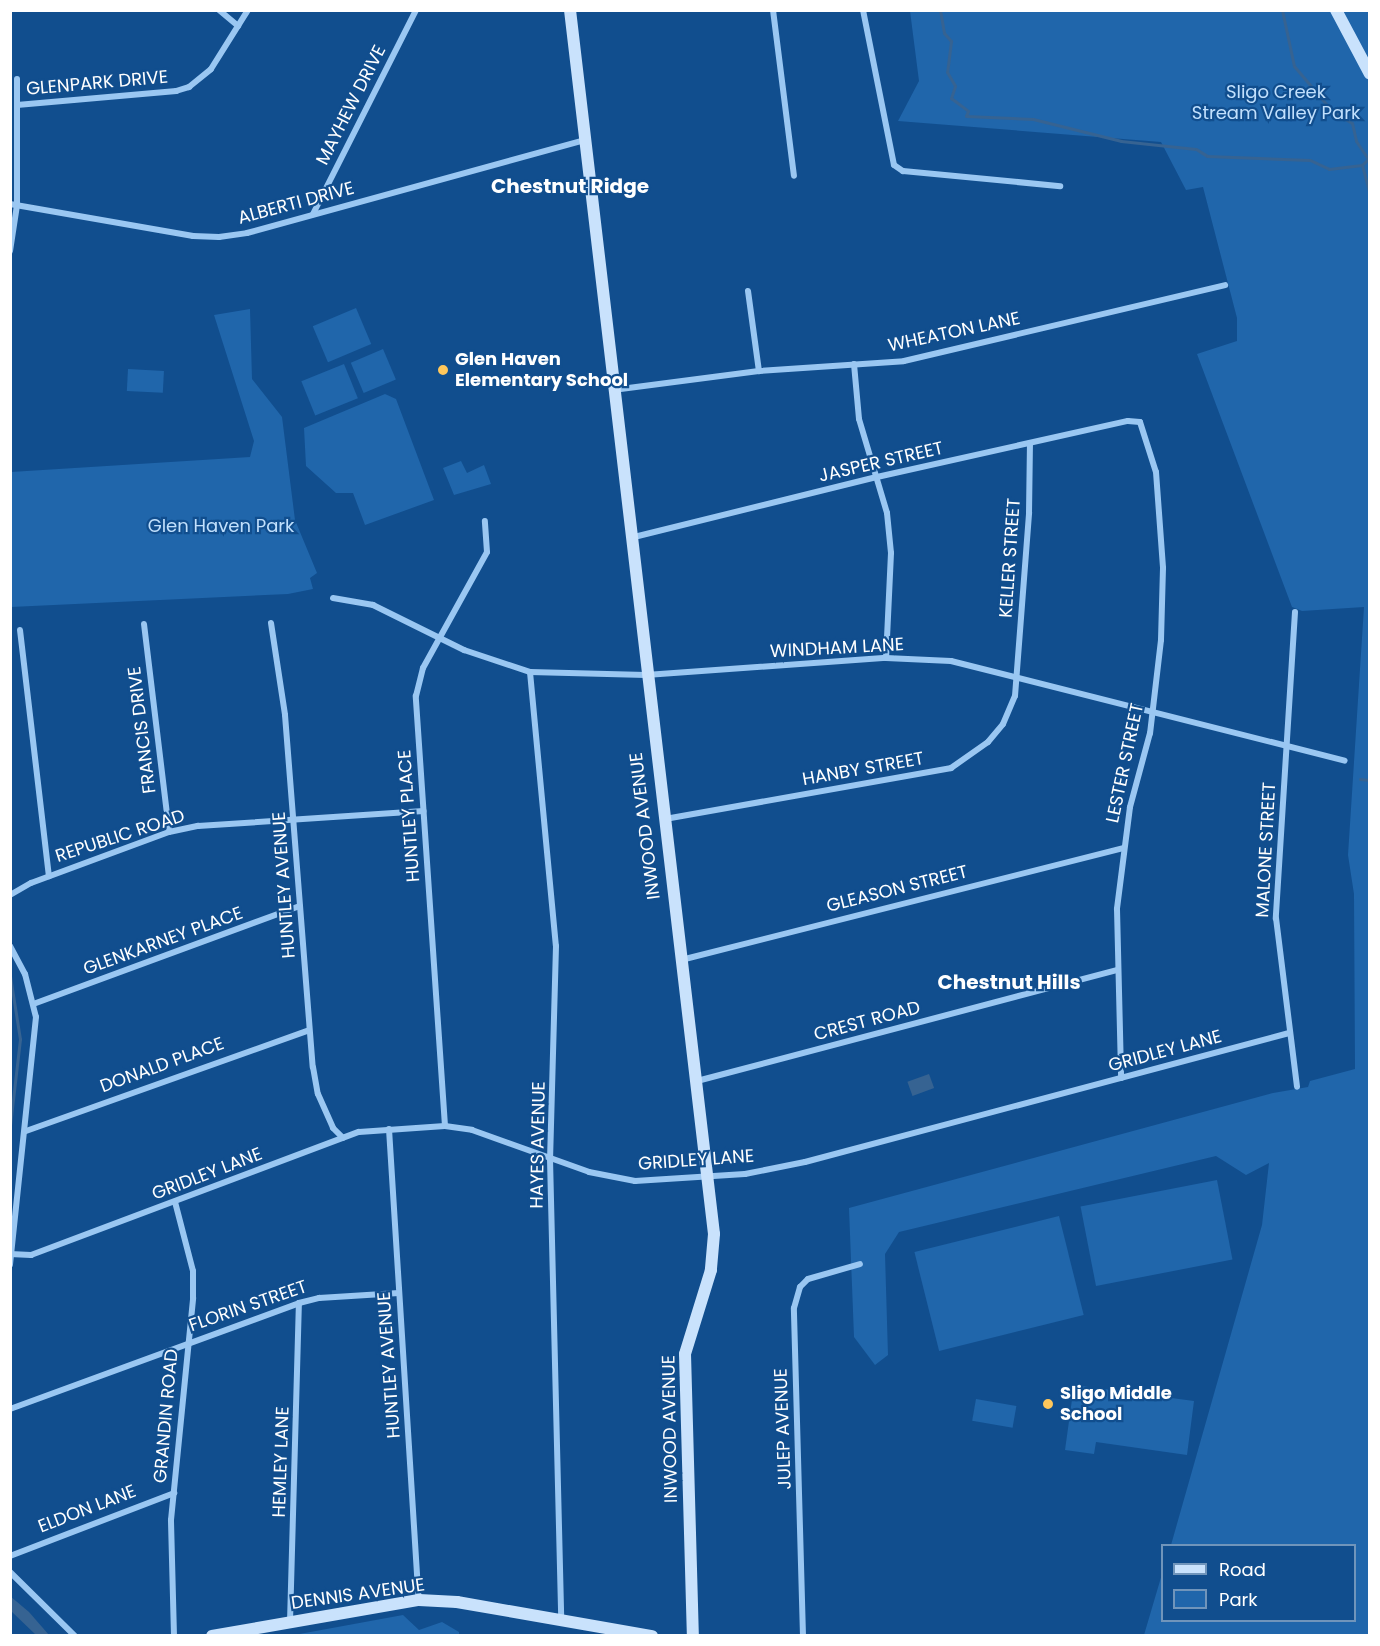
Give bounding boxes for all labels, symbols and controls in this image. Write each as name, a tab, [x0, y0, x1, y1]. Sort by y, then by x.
street label: MAYHEW DRIVE	[311, 41, 391, 169]
street label: GLENPARK DRIVE	[25, 66, 169, 100]
park label: Sligo Creek Stream Valley Park	[1192, 82, 1360, 124]
district label: Chestnut Ridge	[491, 174, 649, 198]
street label: ALBERTI DRIVE	[235, 177, 357, 229]
street label: WHEATON LANE	[886, 307, 1022, 357]
place label: Glen Haven Elementary School	[455, 349, 628, 392]
marker: Glen Haven Elementary School	[436, 363, 450, 377]
street label: JASPER STREET	[817, 437, 945, 487]
street label: KELLER STREET	[995, 497, 1025, 619]
park label: Glen Haven Park	[148, 515, 294, 537]
street label: WINDHAM LANE	[769, 634, 905, 662]
street label: FRANCIS DRIVE	[123, 665, 161, 795]
street label: LESTER STREET	[1102, 701, 1148, 825]
street label: HANBY STREET	[801, 748, 925, 790]
street label: HUNTLEY PLACE	[394, 749, 424, 883]
street label: INWOOD AVENUE	[625, 751, 665, 901]
street label: MALONE STREET	[1252, 782, 1280, 918]
street label: REPUBLIC ROAD	[53, 805, 187, 867]
street label: HUNTLEY AVENUE	[268, 811, 300, 959]
street label: GLEASON STREET	[824, 861, 970, 917]
street label: GLENKARNEY PLACE	[80, 902, 246, 980]
district label: Chestnut Hills	[937, 970, 1081, 994]
street label: CREST ROAD	[811, 996, 923, 1046]
street label: GRIDLEY LANE	[1106, 1026, 1224, 1076]
street label: DONALD PLACE	[97, 1033, 227, 1097]
street label: HAYES AVENUE	[526, 1081, 550, 1209]
street label: GRIDLEY LANE	[149, 1143, 265, 1205]
street label: GRIDLEY LANE	[637, 1145, 755, 1175]
street label: FLORIN STREET	[186, 1276, 310, 1336]
street label: HUNTLEY AVENUE	[373, 1291, 405, 1439]
street label: GRANDIN ROAD	[149, 1348, 183, 1484]
street label: INWOOD AVENUE	[658, 1355, 682, 1503]
street label: JULEP AVENUE	[770, 1368, 796, 1490]
place label: Sligo Middle School	[1060, 1383, 1172, 1426]
marker: Sligo Middle School	[1041, 1397, 1055, 1411]
street label: HEMLEY LANE	[268, 1406, 294, 1518]
street label: ELDON LANE	[35, 1480, 139, 1538]
legend	[1161, 1544, 1356, 1622]
text: Road	[1219, 1557, 1266, 1582]
street label: DENNIS AVENUE	[290, 1574, 426, 1614]
text: Park	[1219, 1587, 1258, 1612]

